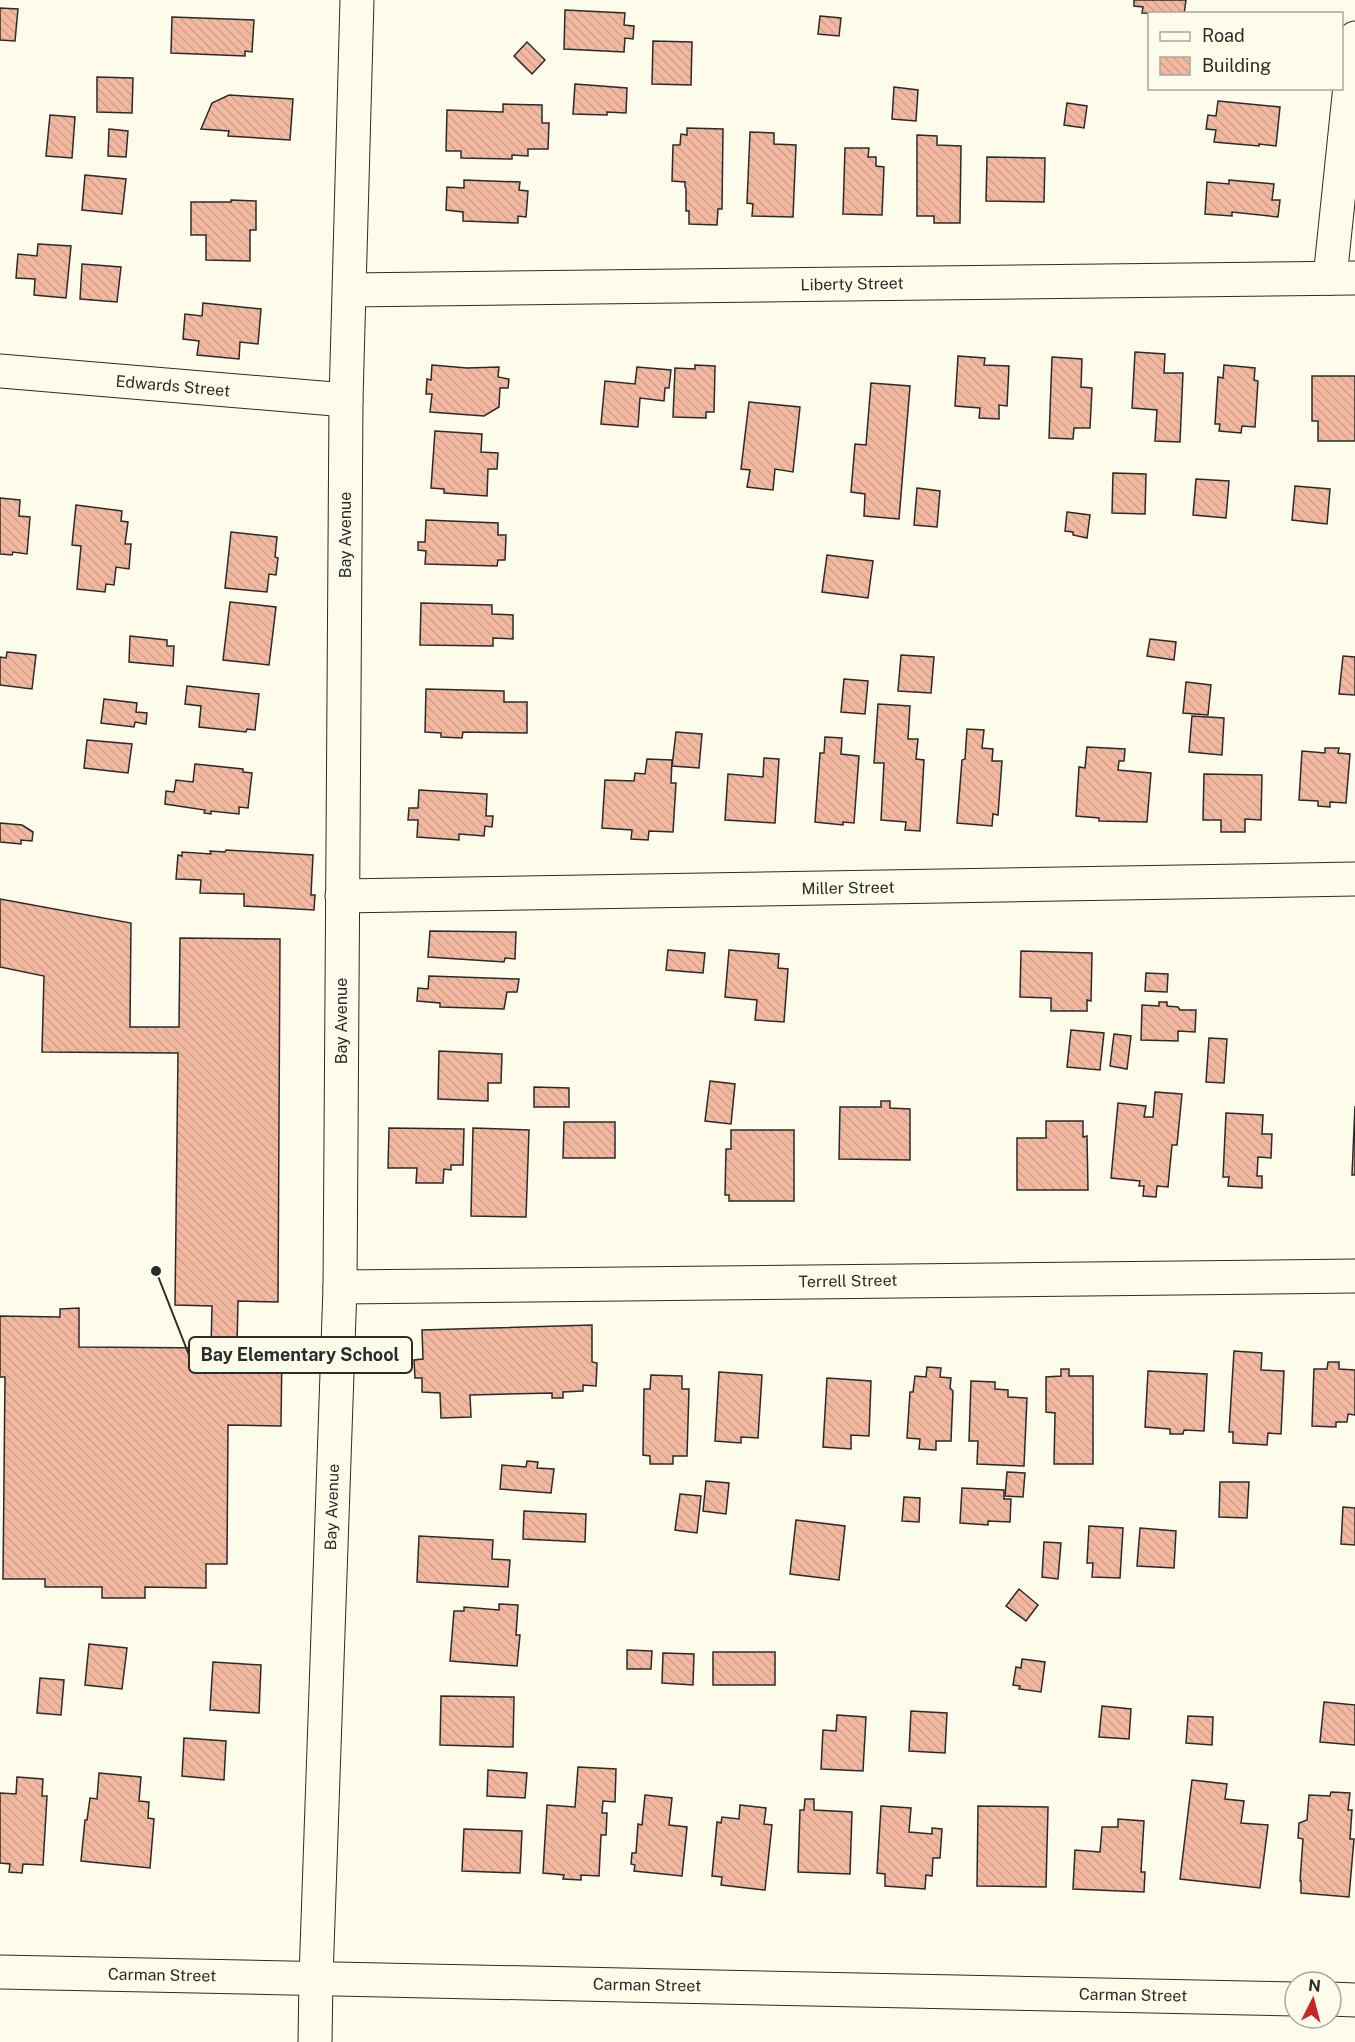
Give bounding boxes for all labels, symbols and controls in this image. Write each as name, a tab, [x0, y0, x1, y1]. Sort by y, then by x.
legend	[1148, 12, 1343, 90]
text: Road	[1202, 25, 1245, 46]
text: Building	[1202, 55, 1271, 76]
street label: Liberty Street	[800, 274, 904, 294]
street label: Edwards Street	[115, 372, 231, 400]
street label: Bay Avenue	[336, 492, 355, 578]
street label: Miller Street	[801, 878, 895, 898]
street label: Bay Avenue	[332, 978, 351, 1064]
street label: Terrell Street	[798, 1271, 898, 1291]
callout: Bay Elementary School	[189, 1337, 412, 1373]
text: Bay Elementary School	[201, 1344, 400, 1365]
street label: Bay Avenue	[321, 1463, 343, 1551]
street label: Carman Street	[108, 1965, 216, 1985]
north arrow	[1283, 1970, 1343, 2030]
street label: Carman Street	[593, 1975, 701, 1995]
text: N	[1307, 1975, 1322, 1996]
street label: Carman Street	[1079, 1985, 1187, 2005]

